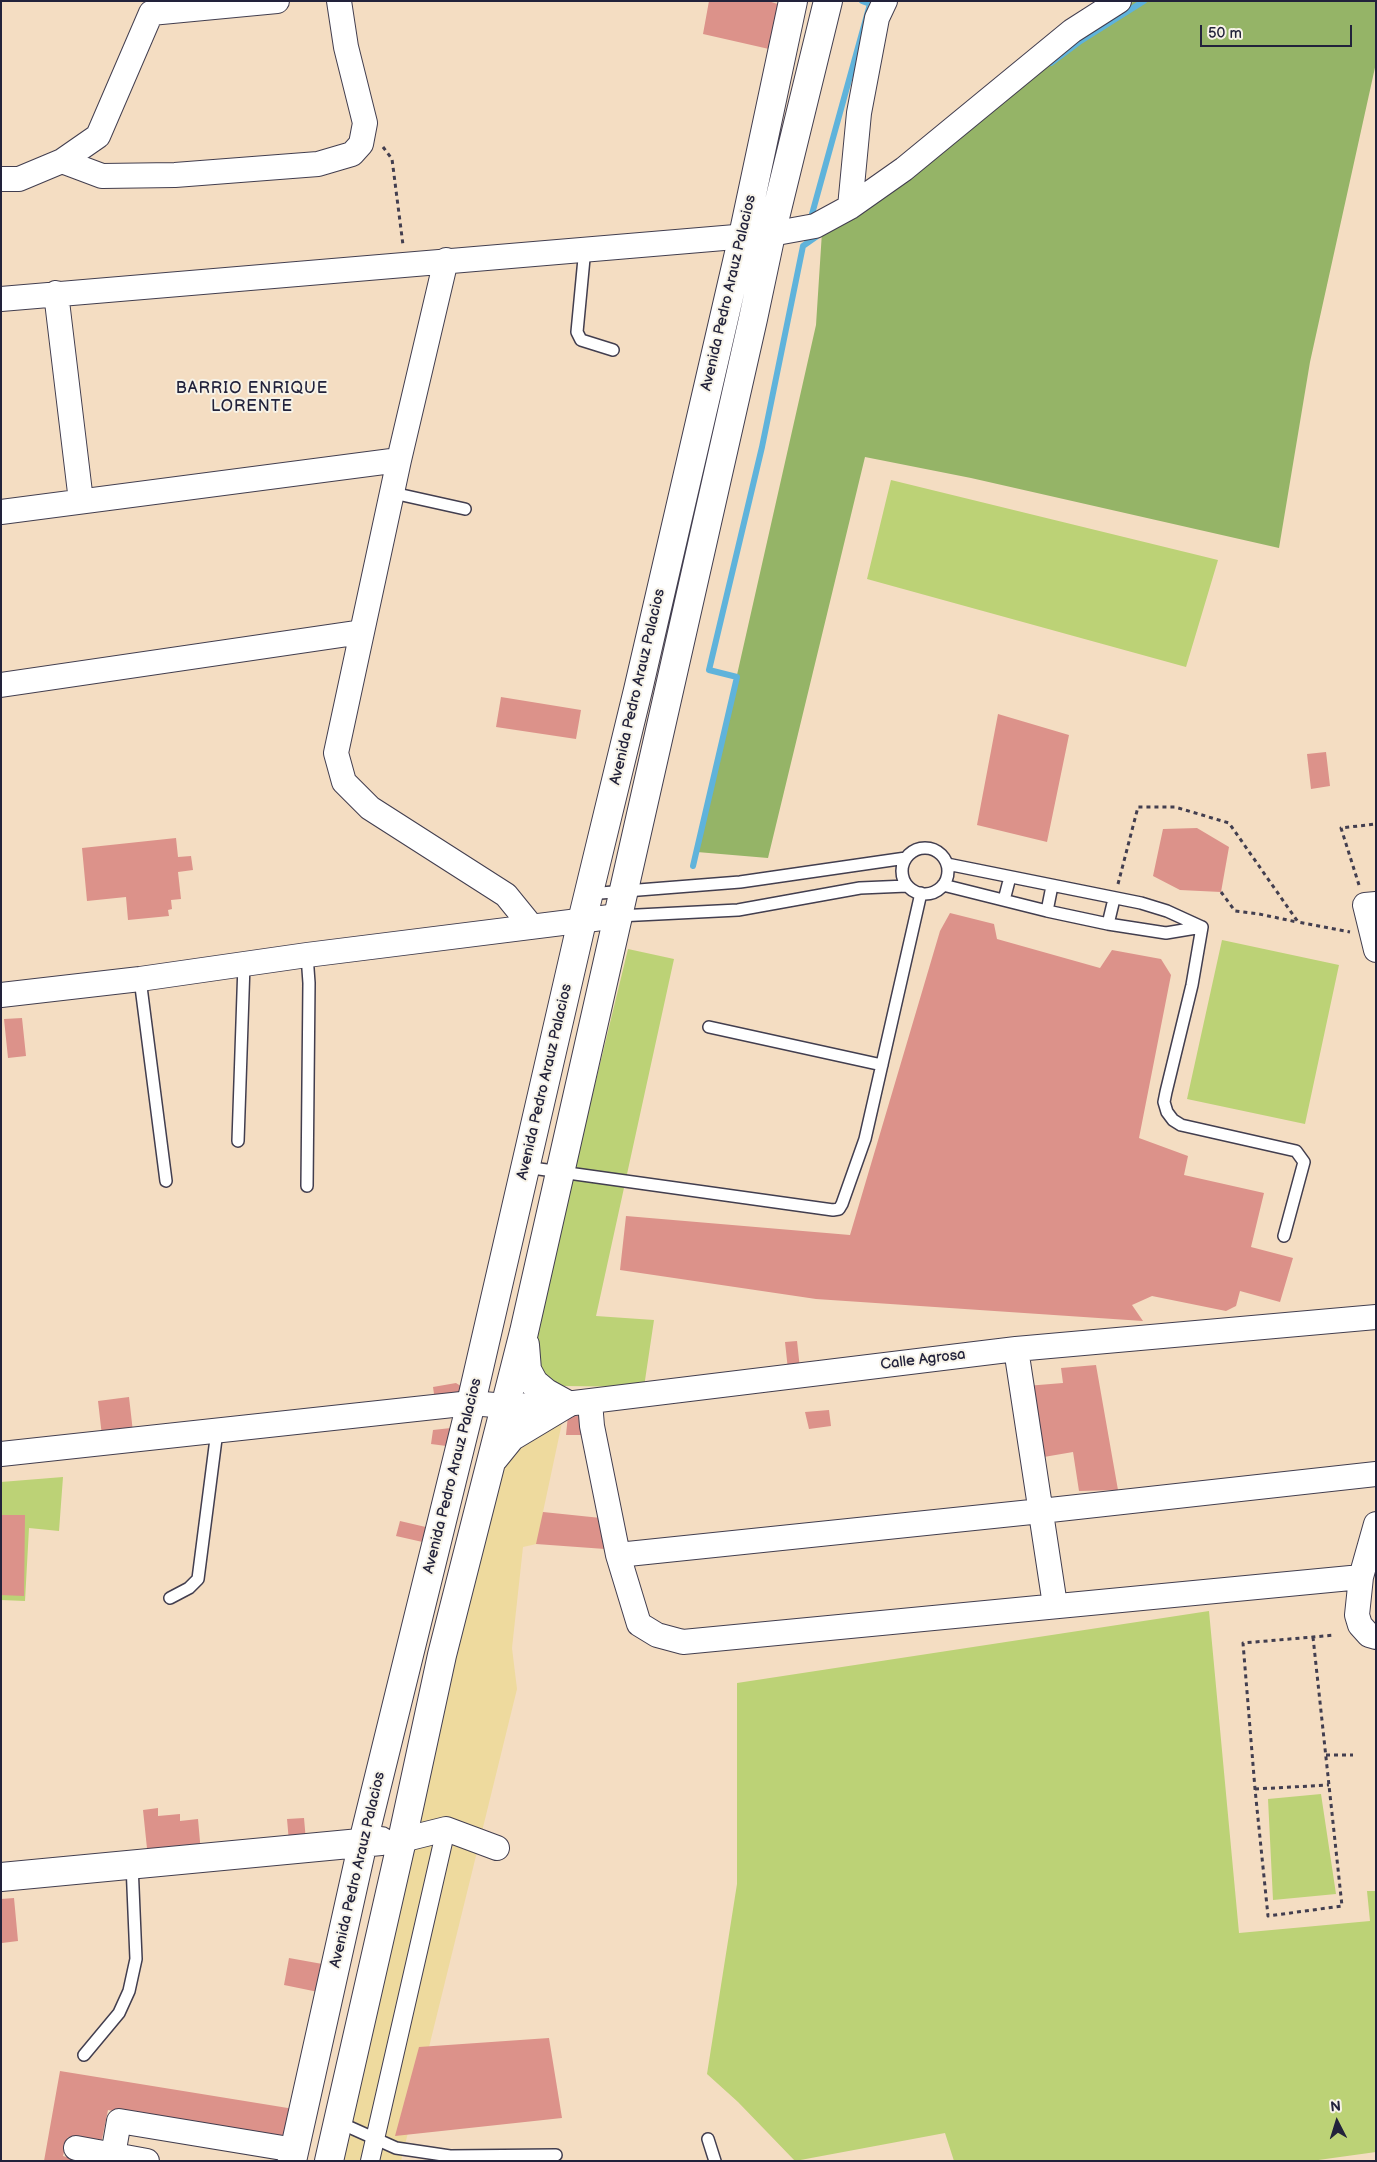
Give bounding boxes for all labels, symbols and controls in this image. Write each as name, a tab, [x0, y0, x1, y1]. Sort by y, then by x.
scale bar	[1202, 15, 1354, 47]
text: 50 m	[1208, 24, 1242, 43]
street label: Avenida Pedro Arauz Palacios	[698, 193, 760, 393]
district label: BARRIO ENRIQUE LORENTE	[174, 379, 330, 417]
street label: Avenida Pedro Arauz Palacios	[607, 587, 669, 787]
street label: Avenida Pedro Arauz Palacios	[514, 982, 576, 1182]
street label: Calle Agrosa	[879, 1346, 967, 1374]
street label: Avenida Pedro Arauz Palacios	[420, 1376, 486, 1576]
street label: Avenida Pedro Arauz Palacios	[327, 1770, 389, 1970]
north arrow	[1312, 2097, 1362, 2147]
text: N	[1330, 2098, 1342, 2115]

